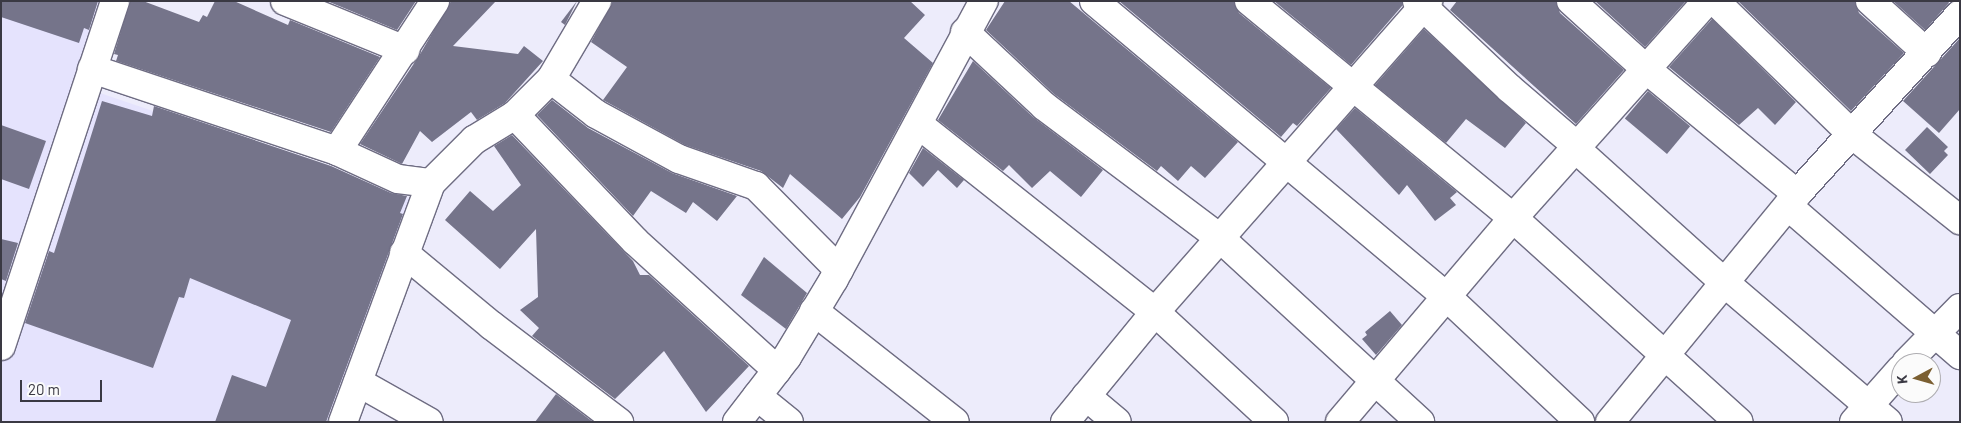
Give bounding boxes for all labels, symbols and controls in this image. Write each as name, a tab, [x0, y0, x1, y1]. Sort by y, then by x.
north arrow	[1891, 353, 1941, 403]
scale bar	[22, 370, 105, 402]
text: K	[1893, 374, 1910, 385]
text: 20 m	[28, 380, 60, 398]

